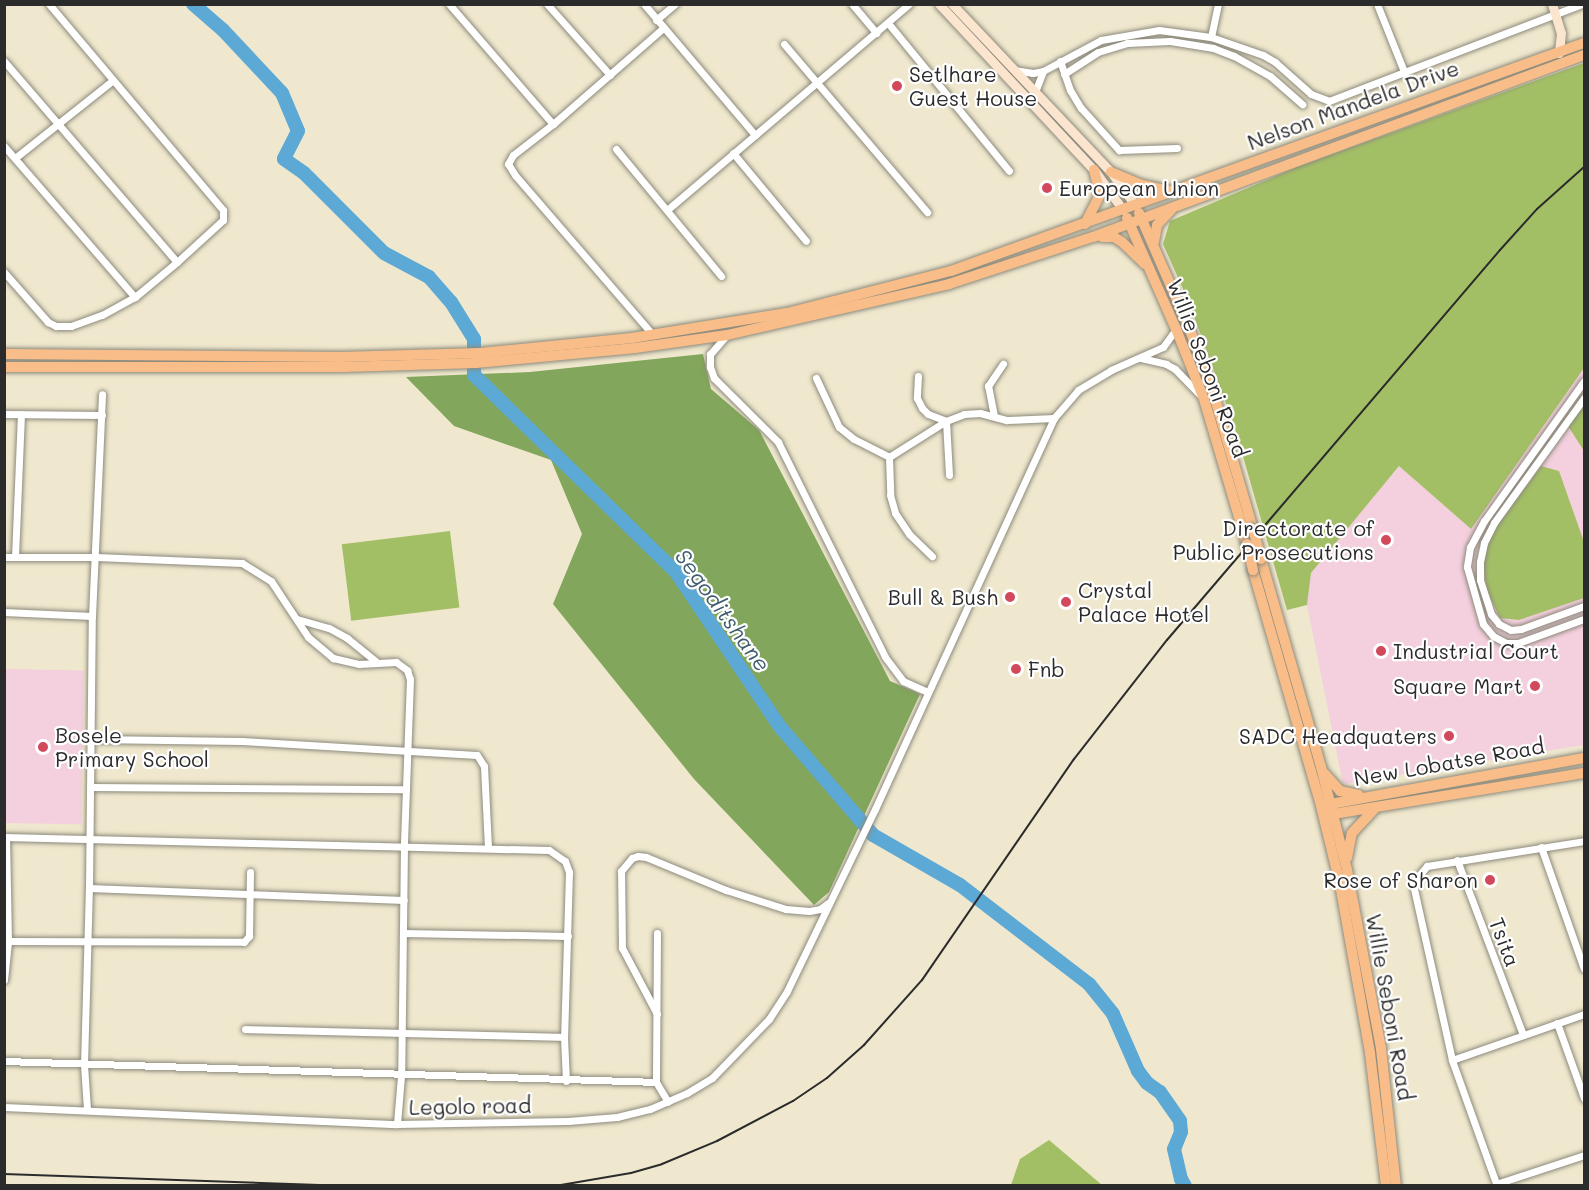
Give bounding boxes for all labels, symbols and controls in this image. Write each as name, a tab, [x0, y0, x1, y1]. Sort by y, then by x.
street label: Nelson Mandela Drive	[1244, 55, 1462, 155]
place label: Setlhare Guest House	[909, 61, 1037, 111]
marker: Setlhare Guest House	[890, 79, 904, 93]
place label: European Union	[1059, 175, 1219, 201]
marker: European Union	[1040, 181, 1054, 195]
street label: Willie Seboni Road	[1162, 275, 1254, 461]
place label: Directorate of Public Prosecutions	[1173, 515, 1374, 565]
marker: Directorate of Public Prosecutions	[1379, 533, 1393, 547]
water label: Segoditshane	[670, 544, 776, 676]
place label: Crystal Palace Hotel	[1078, 577, 1209, 627]
place label: Bull & Bush	[888, 584, 998, 610]
marker: Bull & Bush	[1003, 590, 1017, 604]
marker: Crystal Palace Hotel	[1059, 595, 1073, 609]
place label: Industrial Court	[1393, 638, 1559, 664]
marker: Industrial Court	[1374, 644, 1388, 658]
place label: Fnb	[1028, 656, 1065, 682]
marker: Fnb	[1009, 662, 1023, 676]
place label: Square Mart	[1393, 673, 1523, 699]
marker: Square Mart	[1528, 679, 1542, 693]
place label: Bosele Primary School	[55, 722, 209, 772]
place label: SADC Headquaters	[1239, 723, 1437, 749]
marker: SADC Headquaters	[1442, 729, 1456, 743]
street label: New Lobatse Road	[1352, 733, 1546, 791]
marker: Bosele Primary School	[36, 740, 50, 754]
place label: Rose of Sharon	[1323, 867, 1478, 893]
marker: Rose of Sharon	[1483, 873, 1497, 887]
street label: Willie Seboni Road	[1361, 912, 1419, 1102]
street label: Tsita	[1484, 914, 1526, 970]
street label: Legolo road	[409, 1092, 531, 1120]

